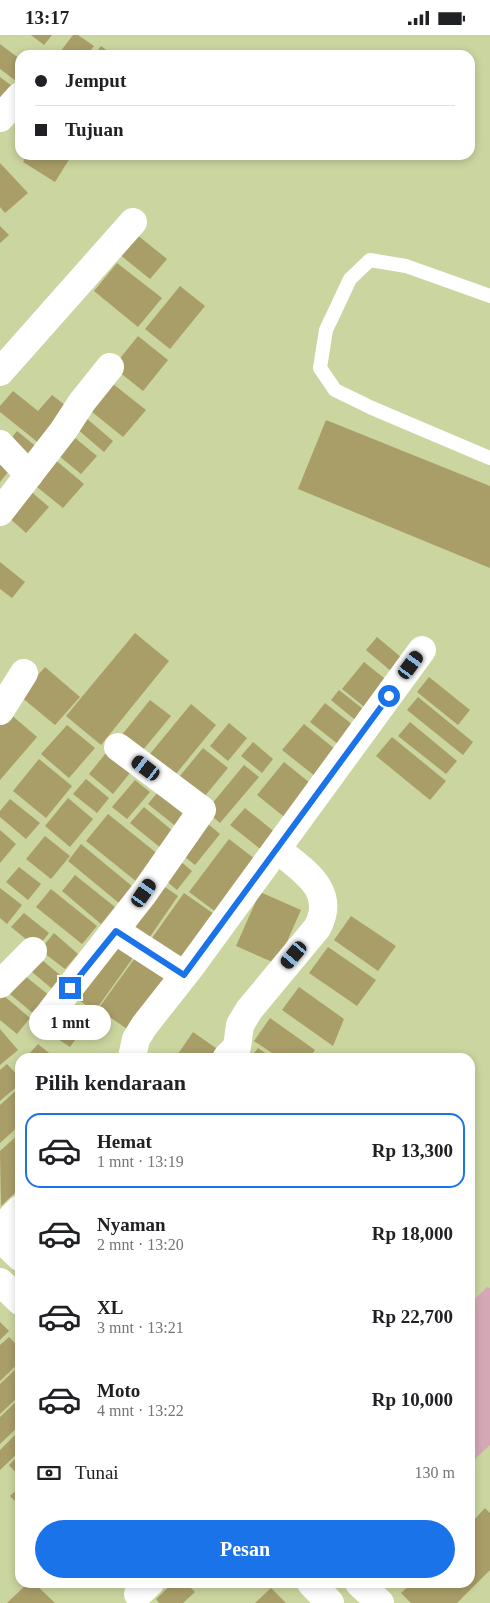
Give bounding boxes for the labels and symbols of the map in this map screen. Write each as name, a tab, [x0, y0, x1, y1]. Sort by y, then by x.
car	[396, 648, 425, 682]
route start	[378, 685, 400, 707]
car	[129, 753, 162, 783]
car	[129, 876, 158, 910]
car	[278, 939, 309, 971]
route end	[59, 977, 81, 999]
callout: 1 mnt	[29, 1005, 111, 1041]

